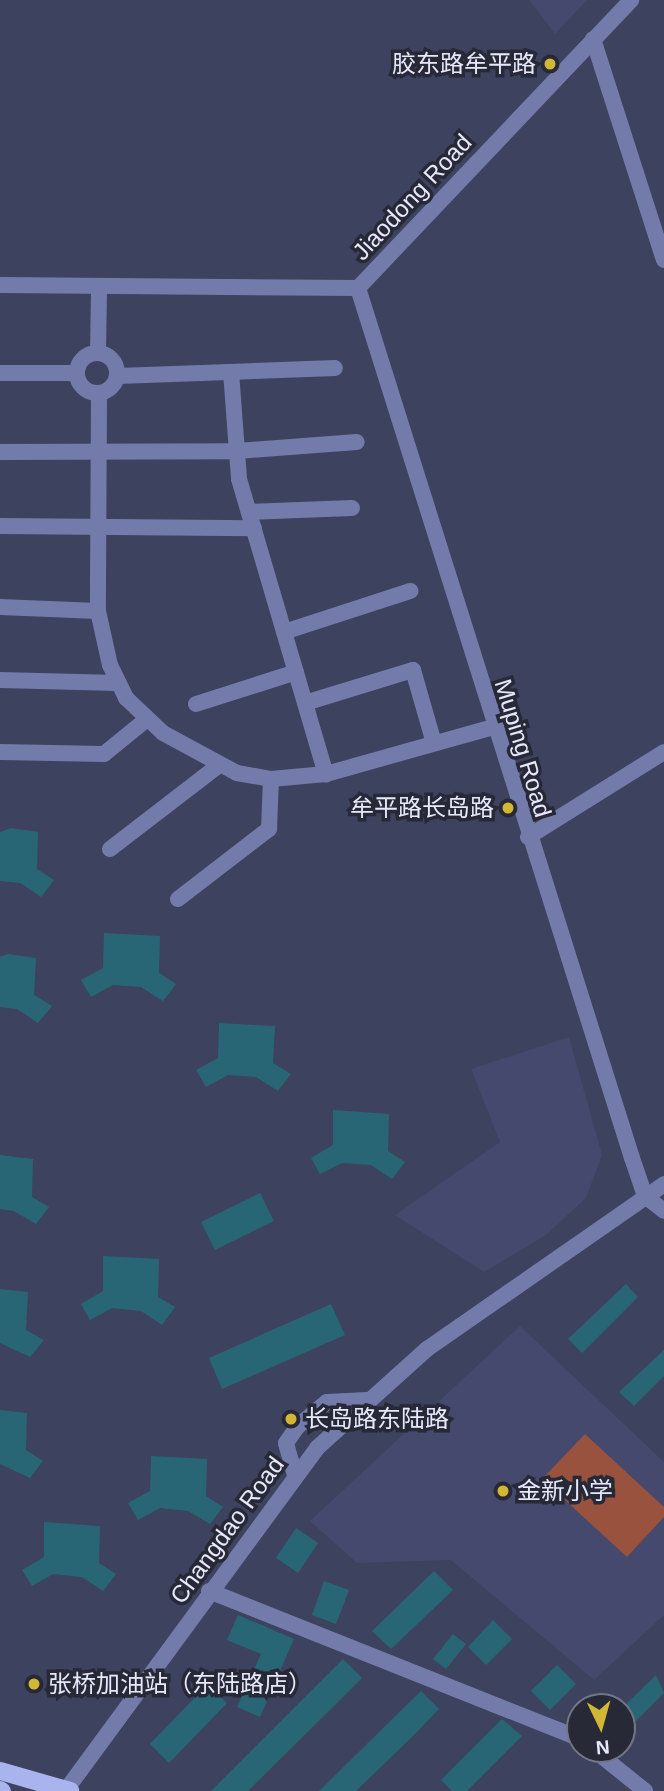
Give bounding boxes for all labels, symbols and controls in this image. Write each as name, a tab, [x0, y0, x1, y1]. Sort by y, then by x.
place label: 胶东路牟平路	[392, 50, 536, 78]
marker: 胶东路牟平路	[542, 56, 558, 72]
street label: Jiaodong Road	[346, 128, 478, 266]
street label: Muping Road	[488, 676, 558, 820]
place label: 牟平路长岛路	[350, 794, 494, 822]
marker: 牟平路长岛路	[500, 800, 516, 816]
place label: 长岛路东陆路	[305, 1405, 449, 1433]
marker: 长岛路东陆路	[283, 1411, 299, 1427]
street label: Changdao Road	[164, 1451, 290, 1609]
place label: 金新小学	[517, 1477, 613, 1505]
marker: 金新小学	[495, 1483, 511, 1499]
place label: 张桥加油站（东陆路店）	[48, 1670, 312, 1698]
marker: 张桥加油站（东陆路店）	[26, 1676, 42, 1692]
north arrow	[566, 1693, 636, 1763]
text: N	[595, 1736, 610, 1758]

